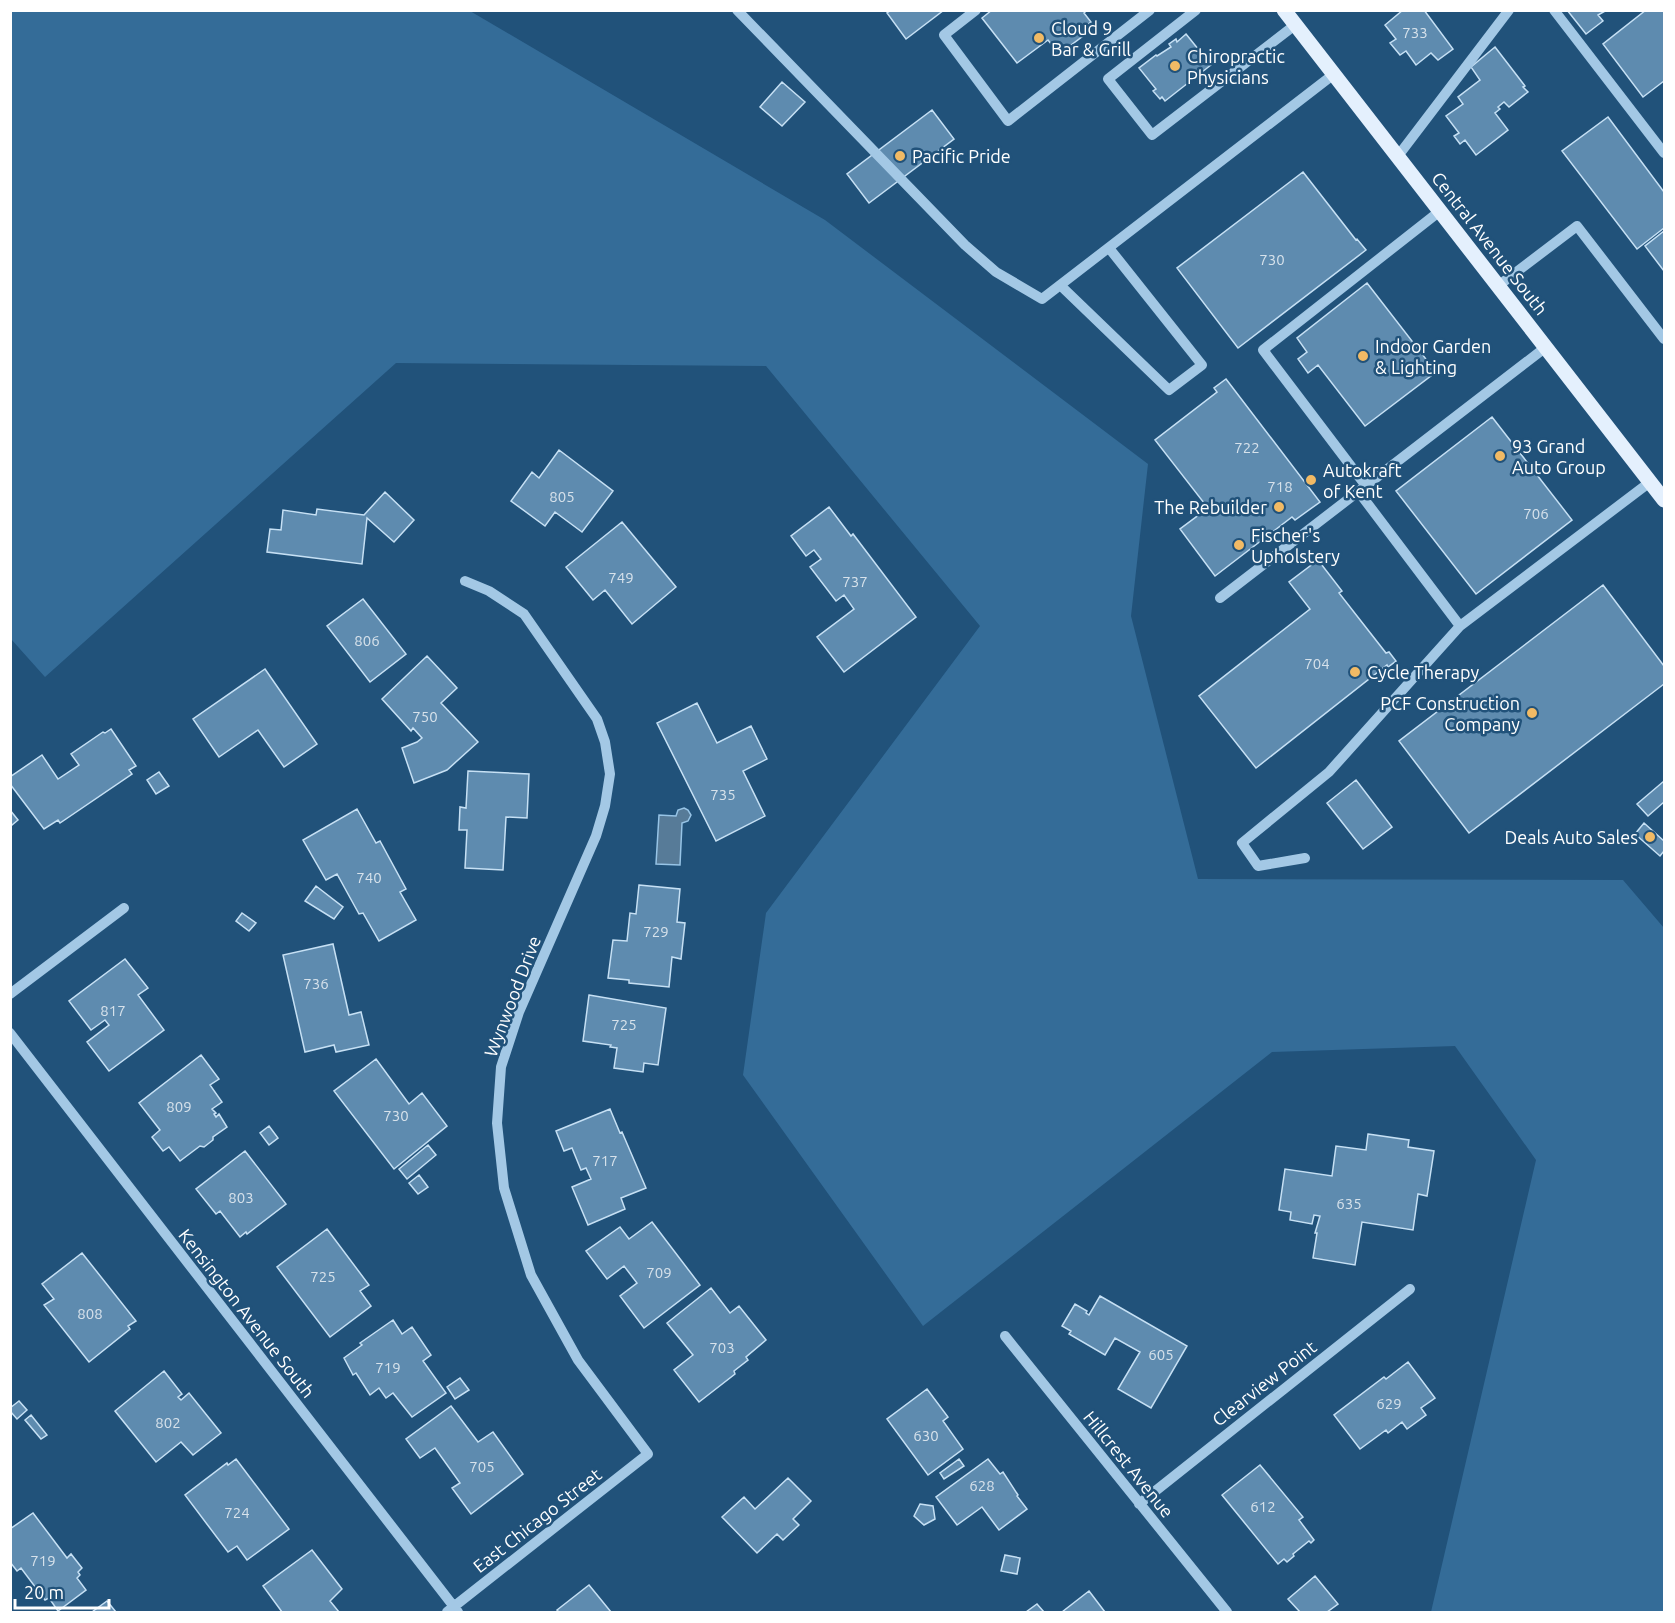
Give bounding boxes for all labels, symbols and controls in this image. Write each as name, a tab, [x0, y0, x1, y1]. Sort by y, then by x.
place label: Cloud 9 Bar & Grill	[1051, 18, 1131, 59]
house number: 733	[1402, 24, 1428, 41]
marker: Cloud 9 Bar & Grill	[1032, 31, 1046, 45]
place label: Chiropractic Physicians	[1187, 46, 1285, 87]
marker: Chiropractic Physicians	[1168, 59, 1182, 73]
place label: Pacific Pride	[912, 146, 1011, 166]
marker: Pacific Pride	[893, 149, 907, 163]
street label: Central Avenue South	[1428, 168, 1552, 318]
house number: 730	[1259, 251, 1285, 268]
place label: Indoor Garden & Lighting	[1375, 336, 1491, 377]
marker: Indoor Garden & Lighting	[1356, 349, 1370, 363]
place label: 93 Grand Auto Group	[1512, 436, 1606, 477]
house number: 722	[1234, 439, 1260, 456]
marker: 93 Grand Auto Group	[1493, 449, 1507, 463]
place label: Autokraft of Kent	[1323, 460, 1402, 501]
marker: Autokraft of Kent	[1304, 473, 1318, 487]
house number: 718	[1267, 478, 1293, 495]
house number: 805	[549, 488, 575, 505]
place label: The Rebuilder	[1154, 497, 1267, 517]
marker: The Rebuilder	[1272, 500, 1286, 514]
house number: 706	[1523, 505, 1549, 522]
place label: Fischer's Upholstery	[1251, 525, 1340, 566]
marker: Fischer's Upholstery	[1232, 538, 1246, 552]
house number: 749	[608, 569, 634, 586]
house number: 737	[842, 573, 868, 590]
house number: 806	[354, 632, 380, 649]
house number: 704	[1304, 655, 1330, 672]
place label: Cycle Therapy	[1367, 662, 1480, 682]
marker: Cycle Therapy	[1348, 665, 1362, 679]
place label: PCF Construction Company	[1380, 693, 1520, 734]
marker: PCF Construction Company	[1525, 706, 1539, 720]
house number: 750	[412, 708, 438, 725]
house number: 735	[710, 786, 736, 803]
place label: Deals Auto Sales	[1505, 827, 1638, 847]
marker: Deals Auto Sales	[1643, 830, 1657, 844]
house number: 740	[356, 869, 382, 886]
house number: 729	[643, 923, 669, 940]
street label: Wynwood Drive	[480, 933, 544, 1059]
house number: 736	[303, 975, 329, 992]
house number: 817	[100, 1002, 126, 1019]
house number: 725	[611, 1016, 637, 1033]
house number: 809	[166, 1098, 192, 1115]
house number: 730	[383, 1107, 409, 1124]
house number: 717	[592, 1152, 618, 1169]
house number: 803	[228, 1189, 254, 1206]
house number: 635	[1336, 1195, 1362, 1212]
street label: Kensington Avenue South	[175, 1225, 319, 1401]
house number: 709	[646, 1264, 672, 1281]
house number: 725	[310, 1268, 336, 1285]
house number: 808	[77, 1305, 103, 1322]
street label: Clearview Point	[1208, 1336, 1320, 1430]
house number: 703	[709, 1339, 735, 1356]
house number: 605	[1148, 1346, 1174, 1363]
house number: 719	[375, 1359, 401, 1376]
house number: 629	[1376, 1395, 1402, 1412]
street label: Hillcrest Avenue	[1080, 1407, 1178, 1521]
house number: 802	[155, 1414, 181, 1431]
house number: 630	[913, 1427, 939, 1444]
house number: 705	[469, 1458, 495, 1475]
street label: East Chicago Street	[469, 1464, 605, 1576]
house number: 628	[969, 1477, 995, 1494]
house number: 612	[1250, 1498, 1276, 1515]
house number: 724	[224, 1504, 250, 1521]
house number: 719	[30, 1552, 56, 1569]
scale bar	[15, 1572, 110, 1610]
text: 20 m	[24, 1582, 64, 1602]

